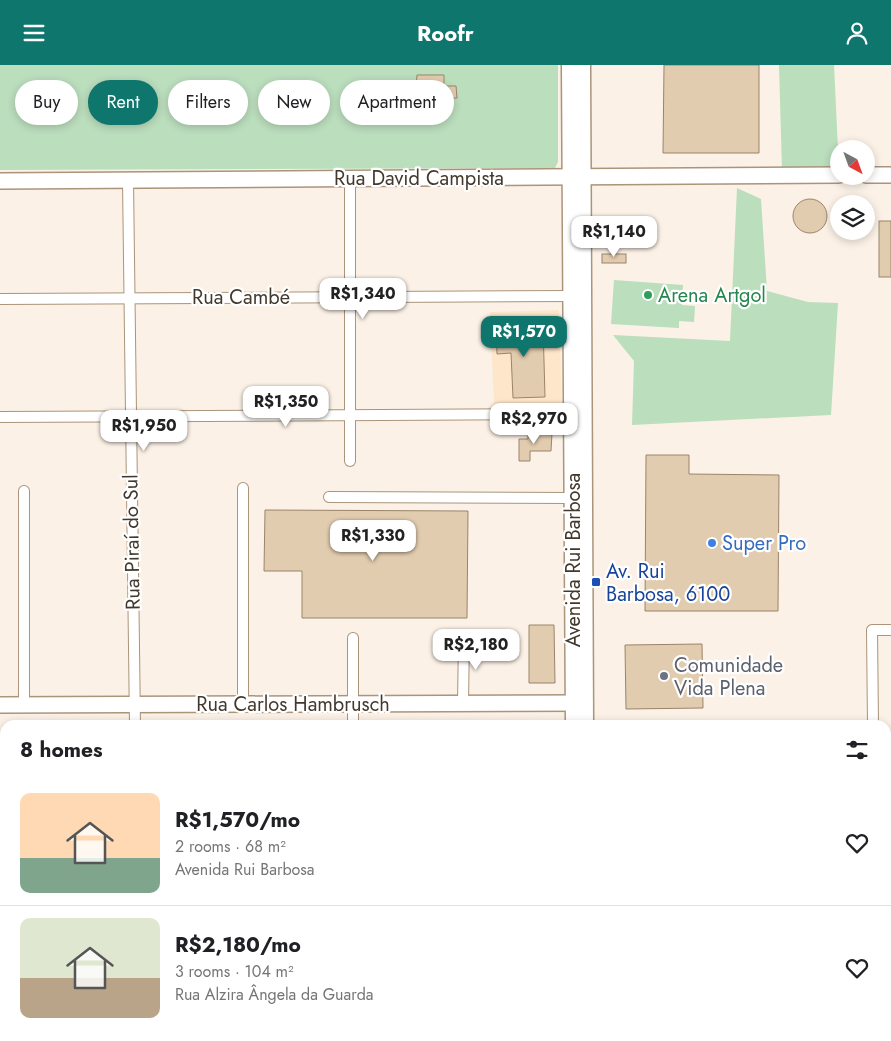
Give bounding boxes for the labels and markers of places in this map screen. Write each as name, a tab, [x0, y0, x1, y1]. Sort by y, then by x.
pin: R$1,140	[568, 215, 660, 258]
pin: R$1,340	[317, 277, 409, 320]
place label: Arena Artgol	[658, 281, 766, 310]
marker: Arena Artgol	[642, 289, 654, 301]
pin: R$1,570	[478, 315, 570, 358]
pin: R$1,350	[240, 385, 332, 428]
pin: R$2,970	[488, 403, 580, 445]
pin: R$1,950	[98, 409, 190, 452]
pin: R$1,330	[327, 519, 419, 562]
place label: Super Pro	[722, 529, 806, 558]
marker: Super Pro	[706, 537, 718, 549]
place label: Av. Rui Barbosa, 6100	[606, 557, 730, 609]
marker: Av. Rui Barbosa, 6100	[590, 576, 602, 588]
pin: R$2,180	[430, 629, 522, 671]
place label: Comunidade Vida Plena	[674, 651, 783, 703]
marker: Comunidade Vida Plena	[658, 670, 670, 682]

